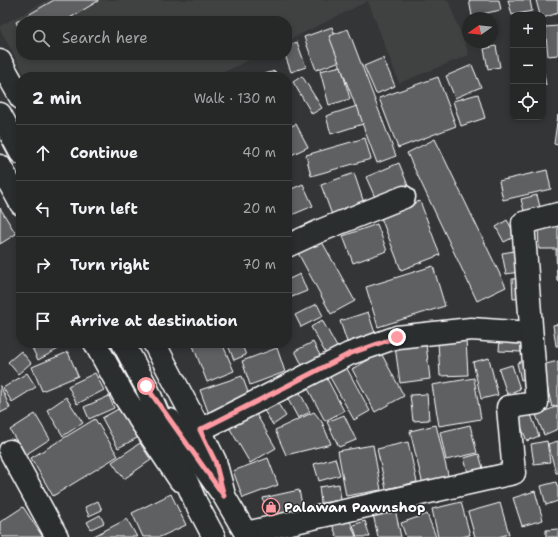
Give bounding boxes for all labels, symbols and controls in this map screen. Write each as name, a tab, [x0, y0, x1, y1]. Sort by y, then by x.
north arrow	[462, 12, 498, 48]
map controls	[510, 12, 546, 120]
button: +	[510, 12, 546, 48]
search box	[16, 16, 292, 60]
icon: search	[30, 27, 52, 49]
text: Search here	[62, 28, 148, 48]
button: −	[510, 48, 546, 84]
button: locate	[510, 84, 546, 120]
text: 2 min	[32, 87, 82, 109]
text: Walk · 130 m	[194, 90, 276, 107]
icon: ahead	[32, 142, 54, 164]
text: Continue	[70, 143, 138, 163]
text: 40 m	[242, 144, 276, 161]
icon: left	[32, 198, 54, 220]
text: Turn left	[70, 199, 138, 219]
text: 20 m	[243, 200, 276, 217]
icon: right	[32, 254, 54, 276]
text: Turn right	[70, 255, 150, 275]
text: 70 m	[242, 256, 276, 273]
icon: arrive	[32, 310, 54, 332]
text: Arrive at destination	[70, 311, 238, 331]
route end	[388, 328, 406, 346]
route start	[137, 377, 155, 395]
shop icon: Palawan Pawnshop	[261, 497, 281, 517]
place label: Palawan Pawnshop	[284, 498, 425, 516]

